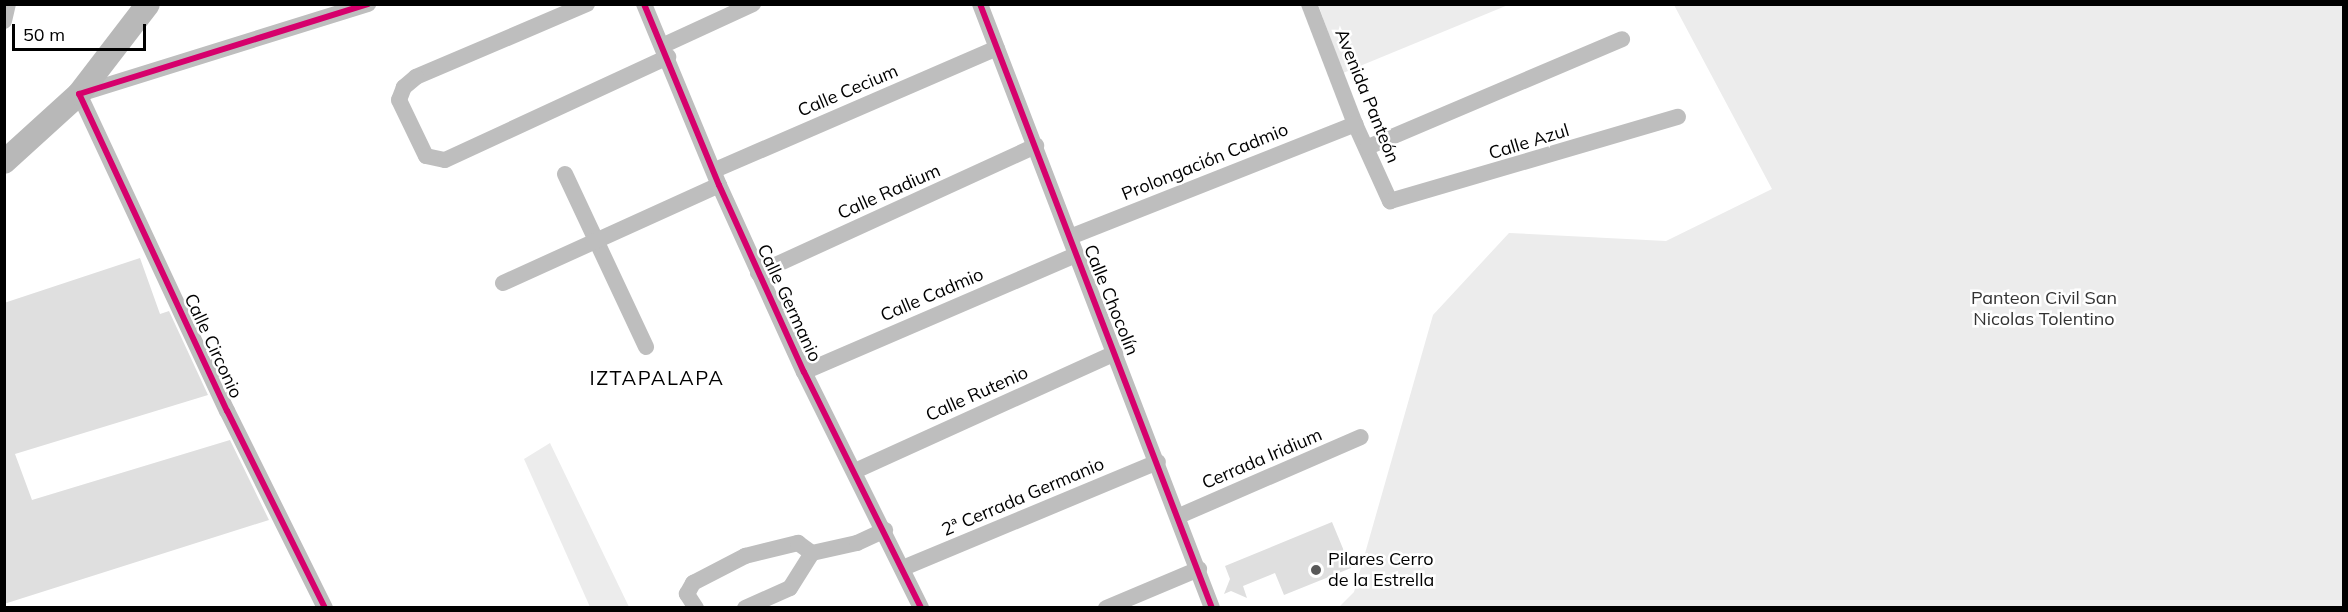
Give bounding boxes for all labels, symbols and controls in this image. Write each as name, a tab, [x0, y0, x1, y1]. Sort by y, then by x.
scale bar	[15, 12, 148, 50]
text: 50 m	[23, 23, 65, 46]
street label: Avenida Panteón	[1330, 26, 1404, 166]
street label: Calle Cecium	[795, 60, 901, 122]
street label: Prolongación Cadmio	[1119, 119, 1291, 205]
street label: Calle Azul	[1486, 120, 1572, 164]
street label: Calle Radium	[834, 160, 944, 224]
street label: Calle Germanio	[752, 241, 826, 365]
street label: Calle Chocolín	[1079, 242, 1143, 358]
street label: Calle Cadmio	[877, 264, 987, 326]
park label: Panteon Civil San Nicolas Tolentino	[1971, 288, 2117, 330]
street label: Calle Circonio	[179, 290, 247, 402]
street label: Calle Rutenio	[922, 362, 1032, 426]
district label: IZTAPALAPA	[589, 365, 725, 389]
street label: Cerrada Iridium	[1199, 424, 1325, 494]
street label: 2ª Cerrada Germanio	[939, 453, 1107, 541]
place label: Pilares Cerro de la Estrella	[1328, 549, 1434, 592]
marker: Pilares Cerro de la Estrella	[1309, 563, 1323, 577]

